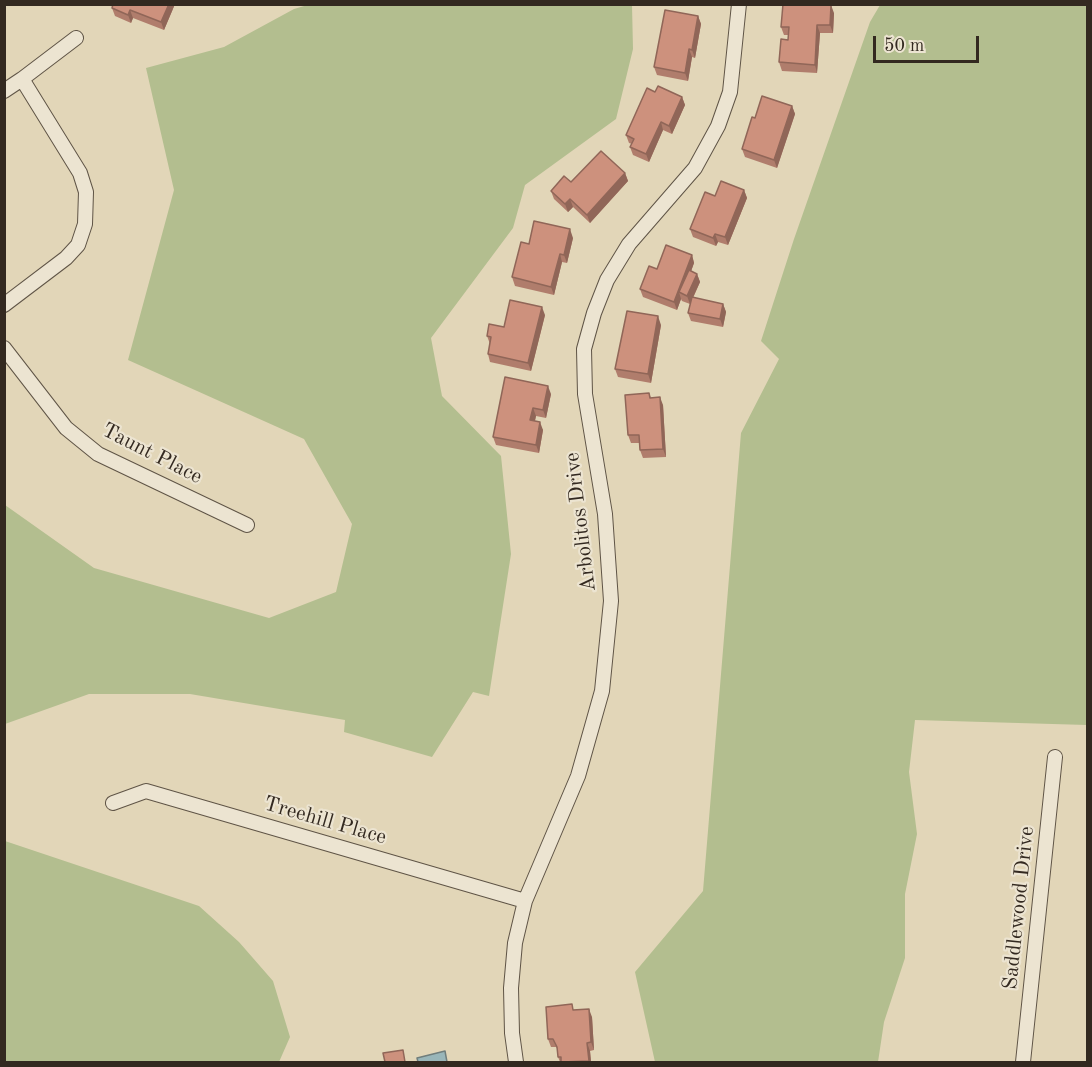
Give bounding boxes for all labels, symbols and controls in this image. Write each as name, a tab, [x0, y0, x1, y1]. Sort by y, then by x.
scale bar	[876, 24, 982, 62]
text: 50 m	[884, 37, 924, 55]
street label: Taunt Place	[98, 418, 206, 490]
street label: Arbolitos Drive	[560, 451, 602, 593]
street label: Treehill Place	[261, 791, 389, 851]
street label: Saddlewood Drive	[998, 825, 1040, 991]

